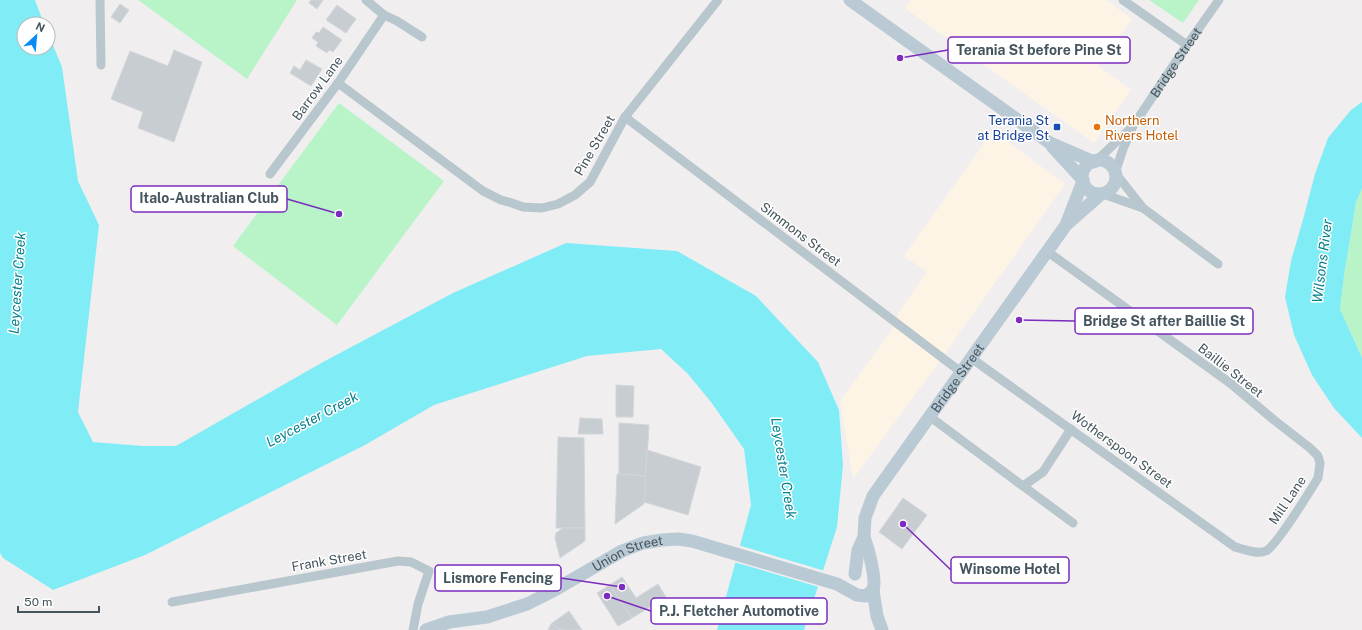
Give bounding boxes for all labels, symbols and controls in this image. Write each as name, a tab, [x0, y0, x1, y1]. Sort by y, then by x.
north arrow	[16, 16, 56, 56]
text: N	[34, 20, 47, 34]
street label: Bridge Street	[1147, 25, 1205, 100]
callout: Terania St before Pine St	[948, 37, 1130, 63]
text: Terania St before Pine St	[956, 42, 1122, 58]
street label: Barrow Lane	[289, 53, 346, 123]
street label: Pine Street	[571, 112, 618, 178]
place label: Terania St at Bridge St	[977, 113, 1049, 143]
place label: Northern Rivers Hotel	[1105, 113, 1179, 143]
marker: Terania St at Bridge St	[1052, 122, 1062, 132]
marker: Northern Rivers Hotel	[1092, 122, 1102, 132]
callout: Italo-Australian Club	[131, 186, 287, 212]
text: Italo-Australian Club	[139, 190, 279, 206]
street label: Simmons Street	[757, 199, 844, 270]
water label: Wilsons River	[1309, 217, 1335, 304]
water label: Leycester Creek	[5, 231, 29, 335]
callout: Bridge St after Baillie St	[1075, 308, 1253, 334]
text: Bridge St after Baillie St	[1083, 313, 1245, 329]
street label: Baillie Street	[1195, 340, 1266, 400]
street label: Bridge Street	[928, 341, 987, 416]
water label: Leycester Creek	[263, 388, 361, 450]
street label: Wotherspoon Street	[1068, 408, 1175, 491]
water label: Leycester Creek	[768, 416, 800, 520]
street label: Mill Lane	[1266, 473, 1309, 527]
street label: Union Street	[589, 533, 664, 575]
street label: Frank Street	[291, 547, 368, 574]
callout: Winsome Hotel	[951, 557, 1069, 583]
text: Winsome Hotel	[959, 561, 1061, 577]
callout: Lismore Fencing	[435, 565, 561, 591]
text: Lismore Fencing	[443, 570, 553, 586]
scale bar	[18, 588, 99, 614]
text: 50 m	[24, 595, 52, 609]
callout: P.J. Fletcher Automotive	[651, 598, 827, 624]
text: P.J. Fletcher Automotive	[659, 603, 819, 619]

